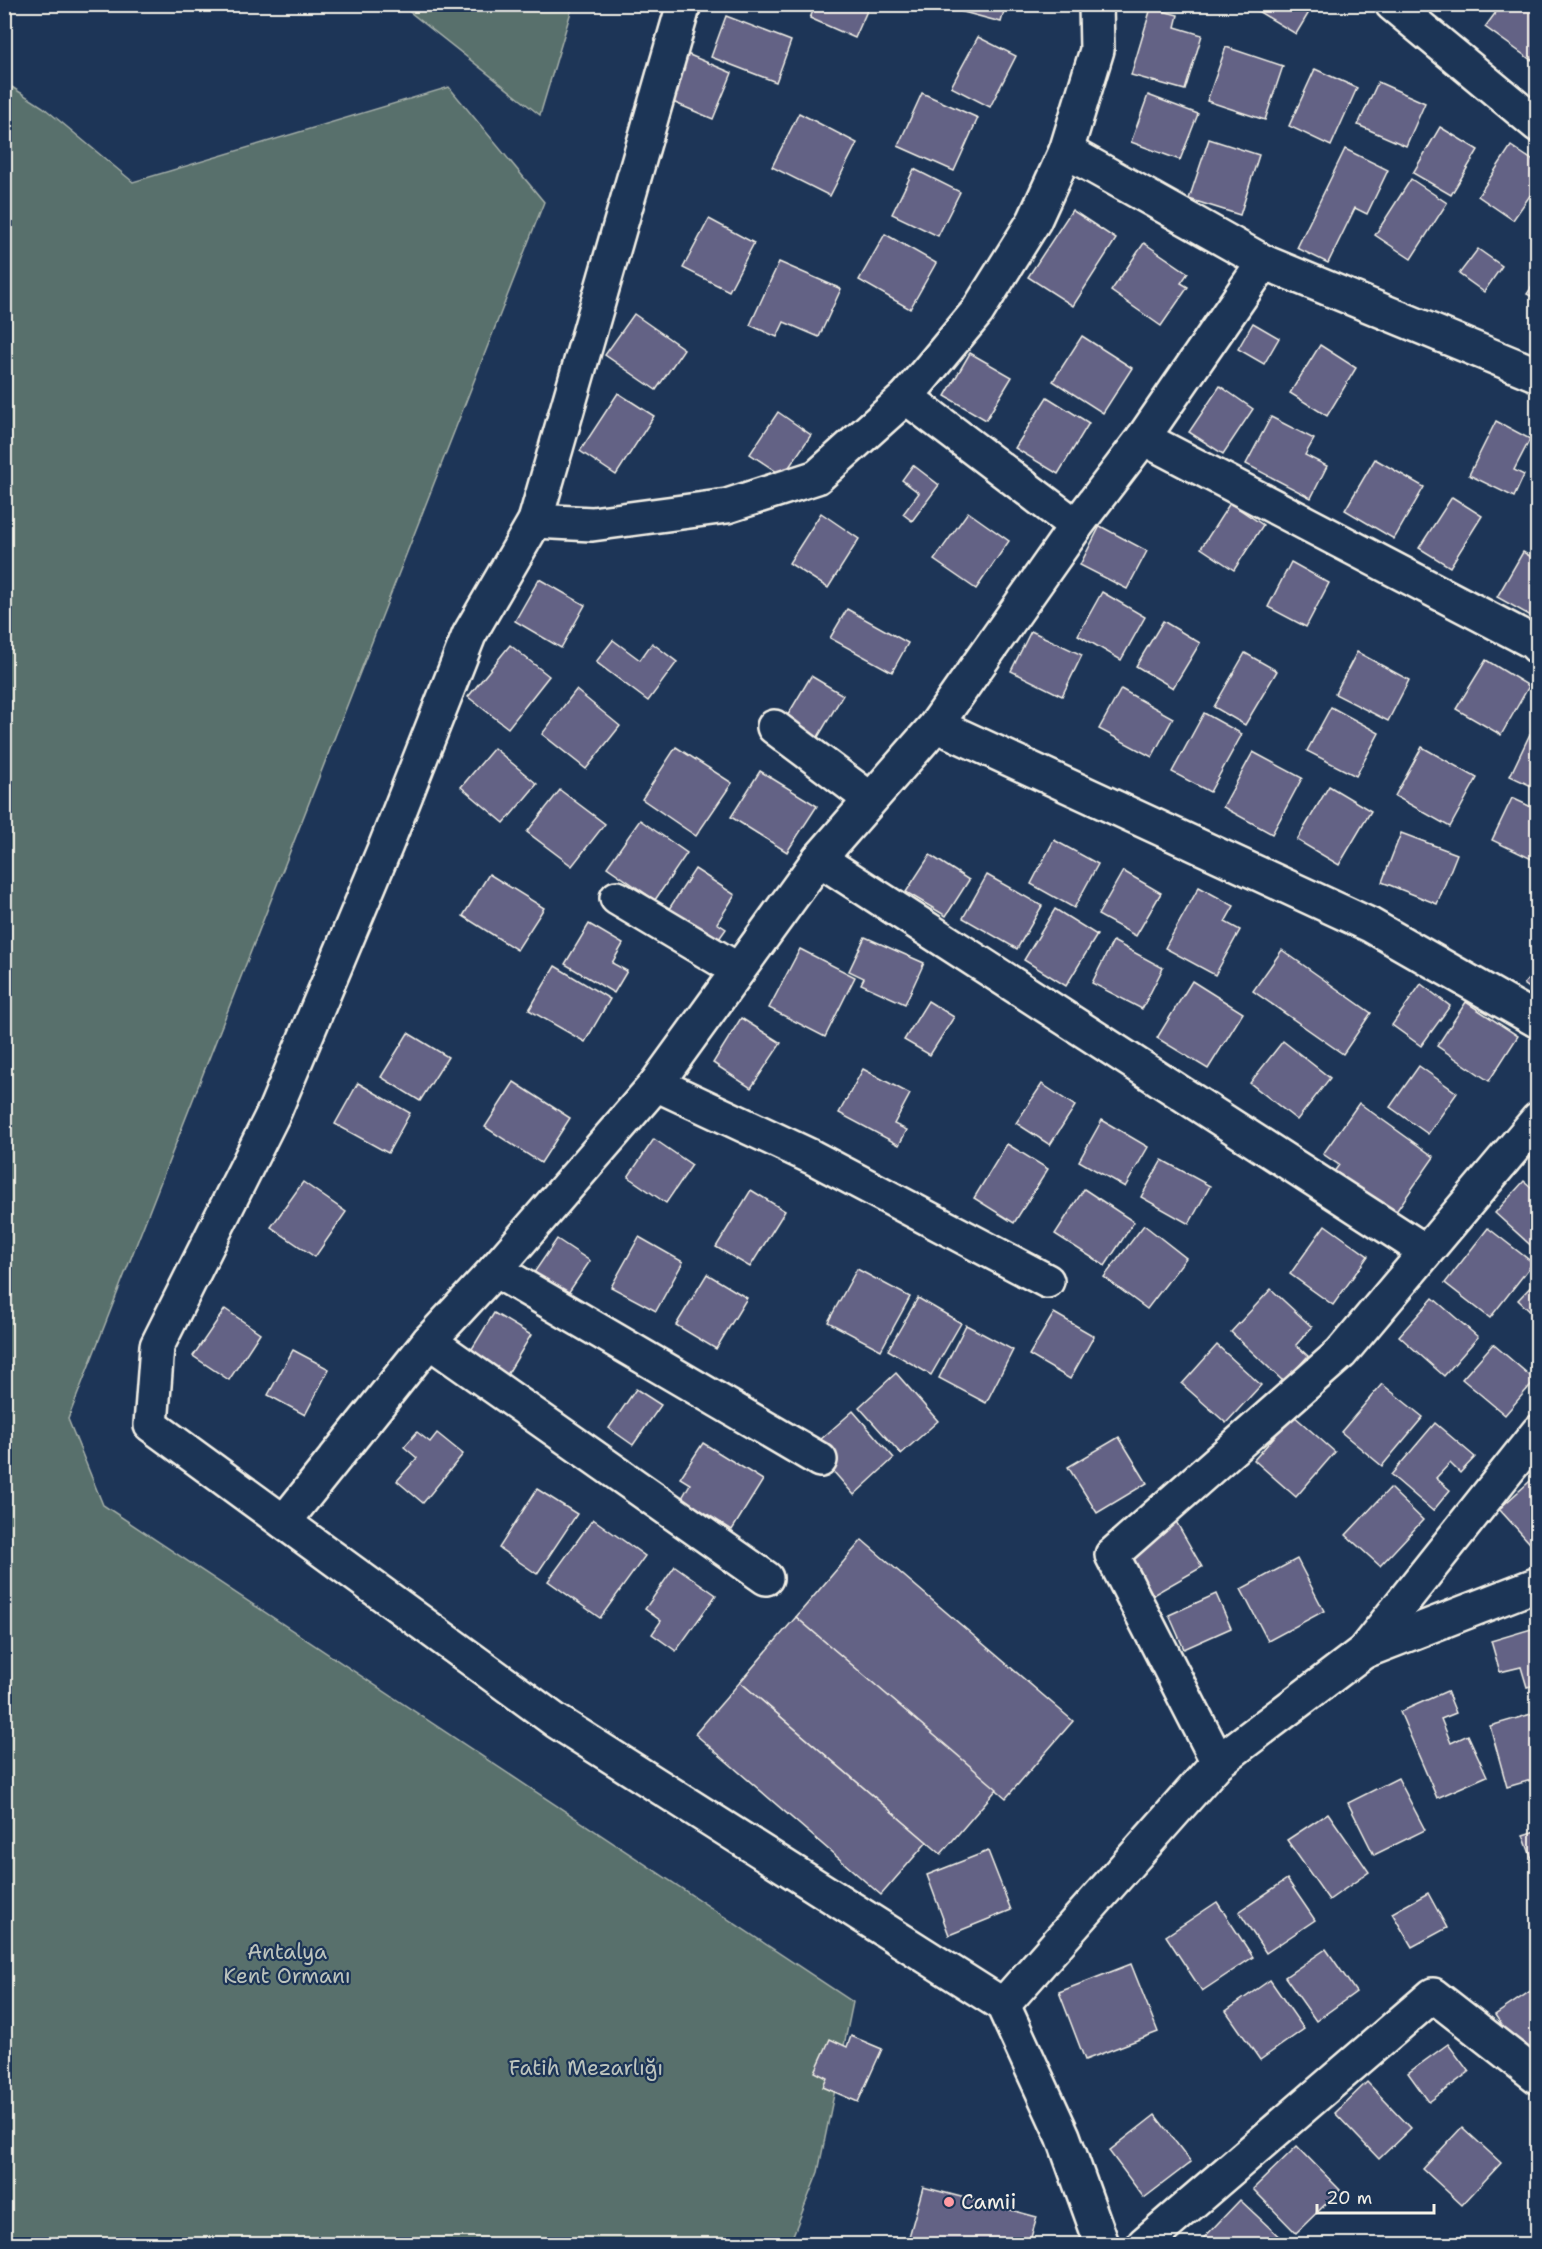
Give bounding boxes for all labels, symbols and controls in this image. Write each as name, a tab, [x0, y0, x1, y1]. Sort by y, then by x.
park label: Antalya Kent Ormanı	[223, 1938, 351, 1990]
park label: Fatih Mezarlığı	[509, 2054, 663, 2082]
scale bar	[1317, 2177, 1434, 2215]
text: 20 m	[1326, 2186, 1372, 2210]
place label: Camii	[961, 2188, 1017, 2216]
marker: Camii	[942, 2195, 956, 2209]

